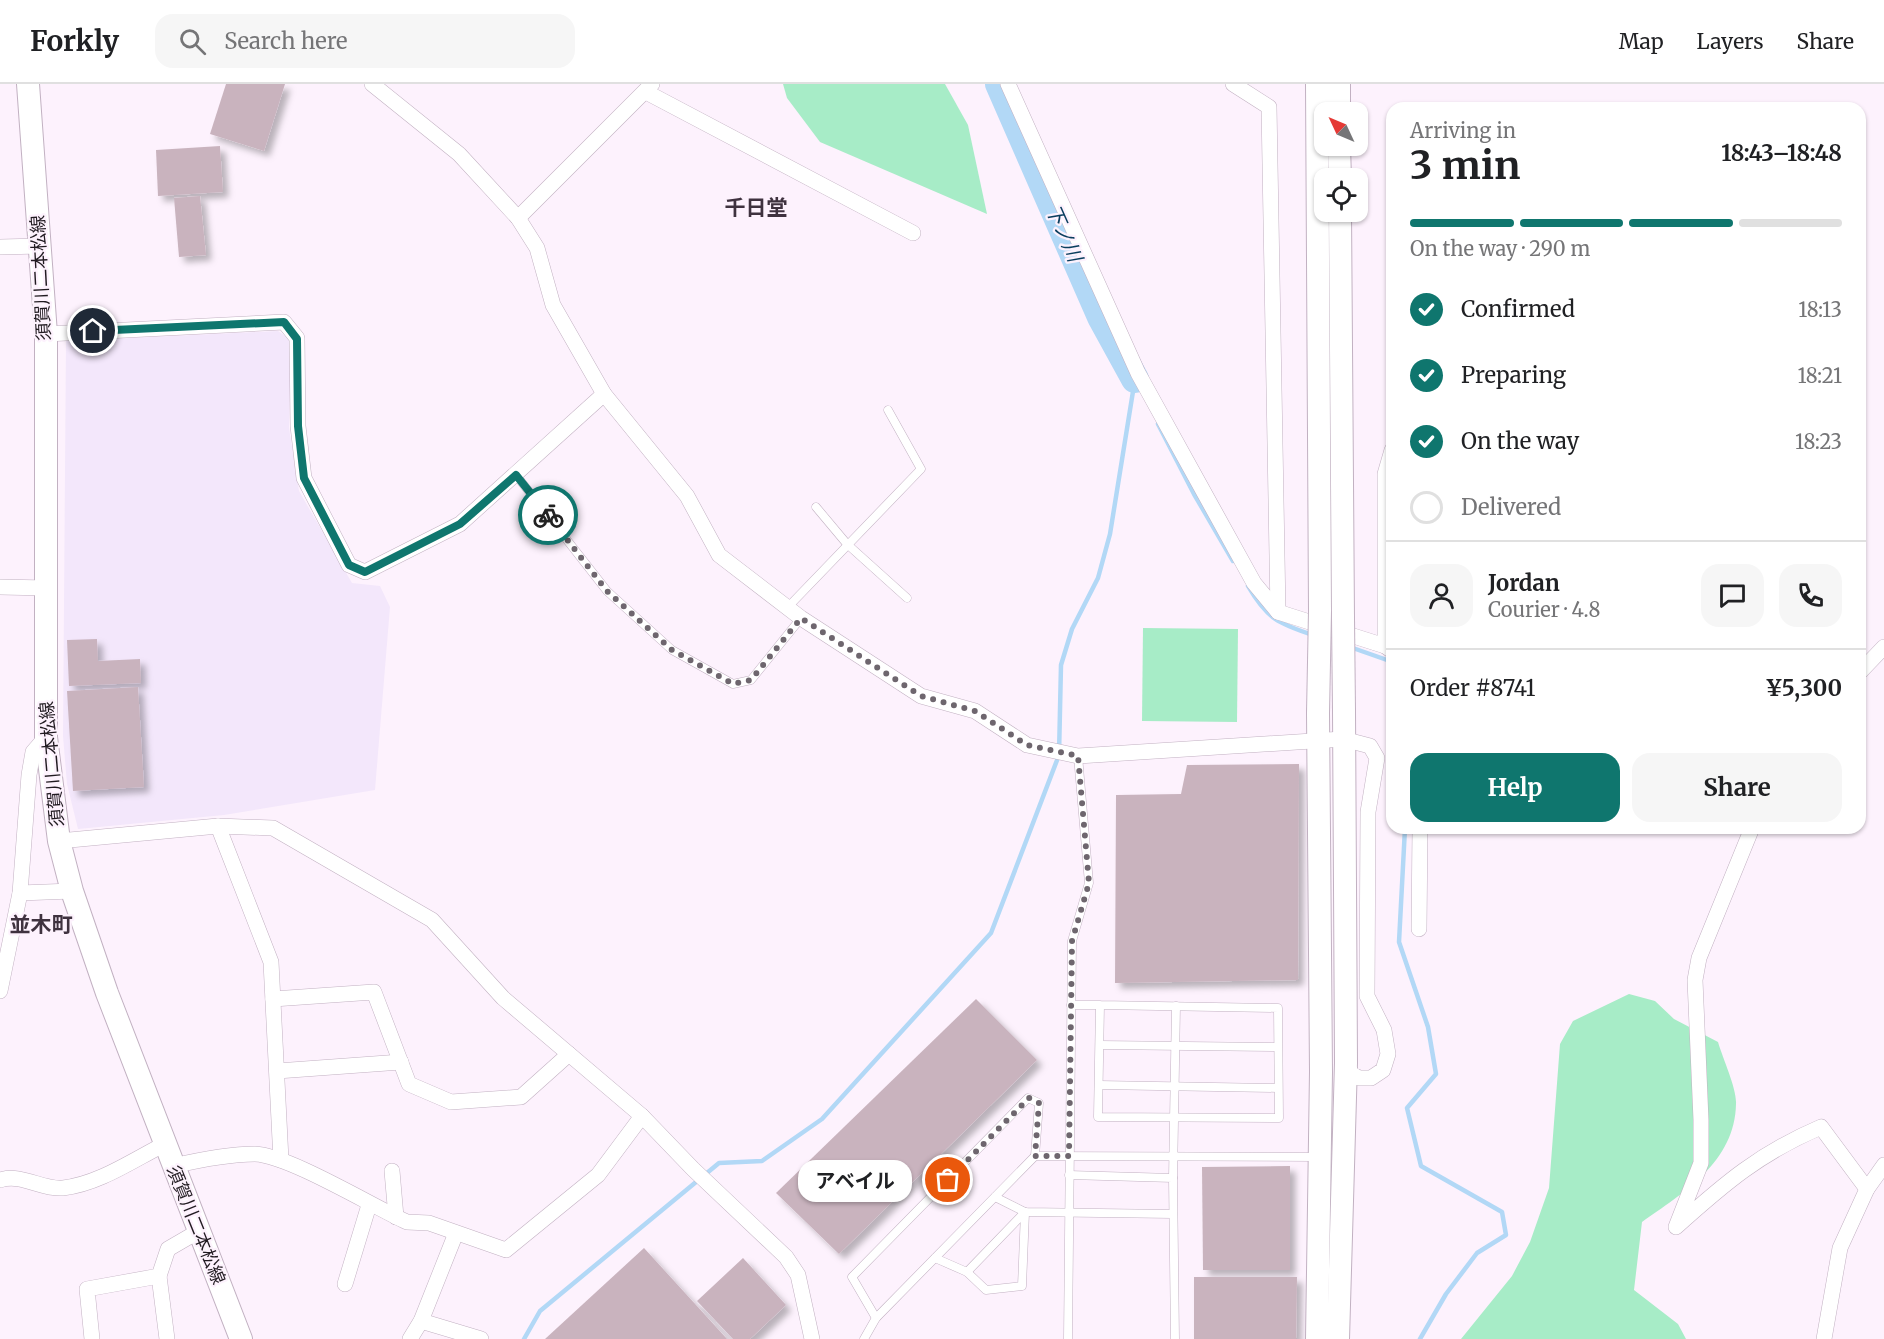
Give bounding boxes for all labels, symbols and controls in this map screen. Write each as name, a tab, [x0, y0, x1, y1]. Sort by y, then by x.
search box	[155, 14, 575, 68]
text: Forkly	[30, 23, 119, 59]
icon: search	[176, 25, 209, 58]
text: Search here	[224, 27, 348, 55]
text: Map	[1619, 28, 1664, 55]
text: Layers	[1697, 28, 1764, 55]
text: Share	[1797, 28, 1854, 55]
north arrow	[1314, 102, 1368, 156]
map controls	[1314, 102, 1368, 222]
text: Arriving in	[1410, 118, 1516, 143]
text: 18:43–18:48	[1721, 139, 1842, 167]
text: 3 min	[1410, 141, 1520, 190]
button: locate	[1314, 168, 1368, 222]
district label: 千日堂	[725, 194, 788, 221]
water label: 下ノ川	[1041, 200, 1089, 267]
street label: 須賀川二本松線	[26, 215, 55, 342]
text: On the way · 290 m	[1410, 236, 1590, 261]
icon: check	[1410, 293, 1443, 326]
text: Confirmed	[1461, 295, 1575, 323]
text: 18:13	[1798, 297, 1842, 322]
pin	[67, 305, 118, 356]
icon: home	[76, 314, 109, 347]
icon: check	[1410, 359, 1443, 392]
text: Preparing	[1461, 361, 1566, 389]
text: 18:21	[1797, 363, 1842, 388]
icon: check	[1410, 425, 1443, 458]
text: On the way	[1461, 427, 1579, 455]
text: 18:23	[1795, 429, 1842, 454]
courier	[518, 485, 578, 545]
text: Delivered	[1461, 493, 1561, 521]
icon: bike	[532, 499, 565, 532]
button: person	[1410, 564, 1473, 627]
button: chat	[1701, 564, 1764, 627]
button: phone	[1779, 564, 1842, 627]
text: Jordan	[1488, 569, 1560, 597]
text: Courier · 4.8	[1488, 597, 1600, 622]
text: Order #8741	[1410, 674, 1535, 702]
text: ¥5,300	[1765, 674, 1842, 702]
street label: 須賀川二本松線	[35, 700, 68, 828]
button: Help	[1410, 753, 1620, 822]
button: Share	[1632, 753, 1842, 822]
district label: 並木町	[10, 911, 73, 938]
pin	[922, 1154, 973, 1205]
callout: アベイル	[798, 1159, 912, 1201]
street label: 須賀川二本松線	[162, 1162, 231, 1288]
icon: bag	[931, 1163, 964, 1196]
text: アベイル	[815, 1168, 895, 1193]

